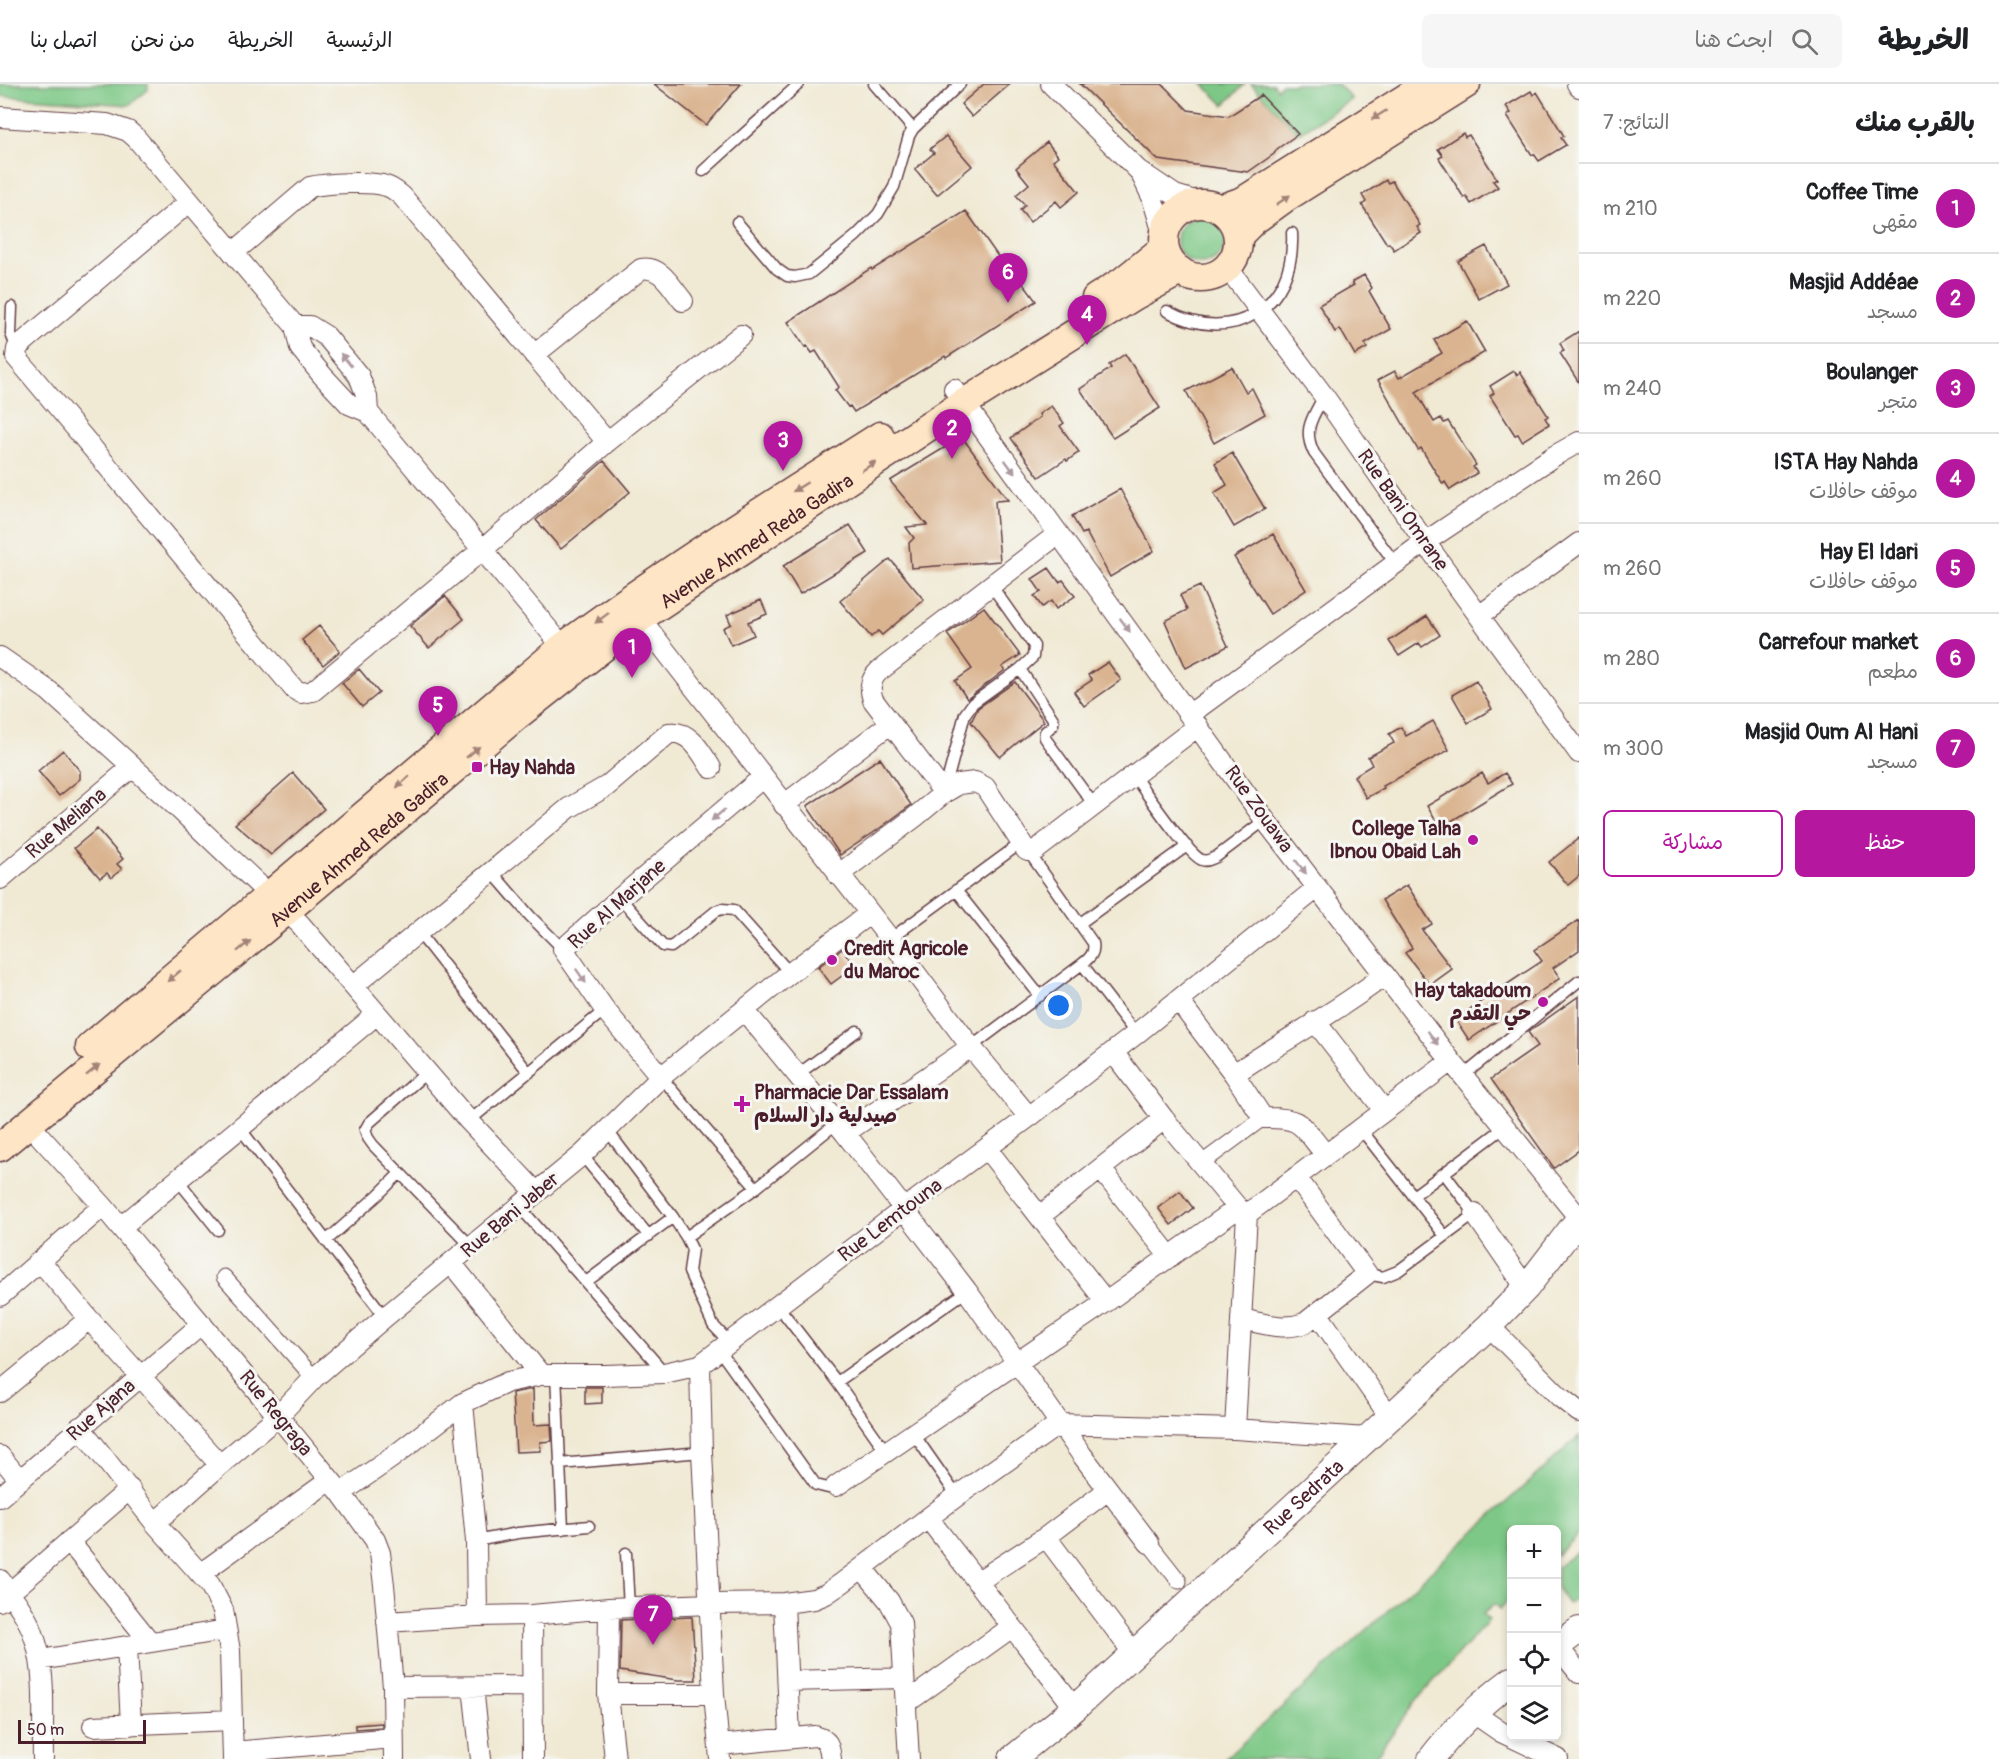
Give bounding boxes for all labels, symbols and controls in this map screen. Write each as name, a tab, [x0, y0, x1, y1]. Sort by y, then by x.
search box	[1422, 14, 1842, 68]
text: الخريطة	[1878, 23, 1969, 58]
icon: search	[1788, 25, 1821, 58]
text: ابحث هنا	[1695, 26, 1773, 54]
text: اتصل بنا	[30, 27, 97, 54]
text: من نحن	[130, 27, 195, 54]
text: الخريطة	[228, 27, 293, 54]
text: الرئيسية	[326, 27, 392, 54]
text: بالقرب منك	[1855, 107, 1975, 139]
one-way arrow	[1371, 110, 1387, 121]
text: النتائج: 7	[1603, 110, 1669, 135]
text: Coffee Time	[1806, 178, 1918, 206]
one-way arrow	[1275, 194, 1291, 206]
text: 210 m	[1603, 196, 1658, 221]
text: 1	[1952, 196, 1959, 221]
text: مقهى	[1872, 209, 1918, 234]
pin: 6	[988, 254, 1028, 303]
text: Masjid Addéae	[1789, 268, 1918, 296]
text: 220 m	[1603, 286, 1661, 311]
text: 2	[1950, 286, 1961, 311]
pin: 4	[1068, 296, 1106, 345]
text: مسجد	[1867, 299, 1918, 324]
one-way arrow	[340, 352, 353, 367]
text: Boulanger	[1826, 358, 1918, 386]
text: 240 m	[1603, 376, 1662, 401]
text: 3	[1950, 376, 1961, 401]
text: متجر	[1879, 389, 1918, 414]
pin: 2	[932, 410, 972, 459]
pin: 3	[764, 422, 802, 471]
street label: Rue Bani Omrane	[1352, 444, 1454, 576]
text: ISTA Hay Nahda	[1774, 448, 1918, 476]
one-way arrow	[1004, 458, 1016, 474]
one-way arrow	[861, 460, 877, 472]
text: 260 m	[1603, 466, 1662, 491]
text: 4	[1950, 466, 1961, 491]
street label: Avenue Ahmed Reda Gadira	[655, 468, 858, 614]
text: موقف حافلات	[1809, 479, 1918, 504]
one-way arrow	[791, 482, 808, 493]
text: Hay El Idari	[1819, 538, 1918, 566]
text: 260 m	[1603, 556, 1662, 581]
text: 5	[1950, 556, 1961, 581]
text: موقف حافلات	[1809, 569, 1918, 594]
one-way arrow	[594, 611, 609, 623]
one-way arrow	[1118, 617, 1130, 632]
pin: 1	[612, 628, 652, 678]
text: Carrefour market	[1758, 628, 1918, 656]
text: 280 m	[1603, 646, 1660, 671]
text: 6	[1950, 646, 1961, 671]
text: مطعم	[1867, 659, 1918, 684]
pin: 5	[418, 686, 458, 736]
text: Masjid Oum Al Hani	[1745, 718, 1918, 746]
text: 300 m	[1603, 736, 1664, 761]
text: 7	[1950, 736, 1961, 761]
one-way arrow	[465, 746, 480, 759]
text: مسجد	[1867, 749, 1918, 774]
place label: Hay Nahda	[489, 755, 575, 780]
marker: Hay Nahda	[470, 760, 484, 774]
street label: Rue Zouawa	[1219, 761, 1299, 857]
street label: Avenue Ahmed Reda Gadira	[264, 766, 453, 932]
one-way arrow	[395, 776, 411, 789]
street label: Rue Meliana	[21, 782, 111, 864]
one-way arrow	[710, 809, 726, 822]
button: مشاركة	[1603, 810, 1783, 877]
button: حفظ	[1795, 810, 1975, 877]
place label: College Talha Ibnou Obaid Lah	[1329, 816, 1461, 864]
marker: College Talha Ibnou Obaid Lah	[1466, 833, 1480, 847]
street label: Rue Al Marjane	[563, 853, 671, 955]
one-way arrow	[1295, 859, 1308, 875]
place label: Credit Agricole du Maroc	[844, 936, 969, 984]
one-way arrow	[236, 939, 252, 952]
marker: Credit Agricole du Maroc	[825, 953, 839, 967]
one-way arrow	[575, 968, 587, 984]
one-way arrow	[167, 969, 182, 982]
place label: Hay takadoum حي التقدم	[1414, 978, 1531, 1031]
your location	[1044, 991, 1073, 1020]
marker: Hay takadoum حي التقدم	[1536, 995, 1550, 1009]
one-way arrow	[1427, 1030, 1440, 1046]
one-way arrow	[86, 1064, 101, 1076]
place label: Pharmacie Dar Essalam صيدلية دار السلام	[754, 1080, 949, 1130]
marker: Pharmacie Dar Essalam صيدلية دار السلام	[735, 1097, 749, 1111]
street label: Rue Bani Jaber	[456, 1167, 564, 1263]
street label: Rue Lemtouna	[833, 1173, 947, 1267]
street label: Rue Regraga	[234, 1365, 318, 1461]
street label: Rue Ajana	[62, 1373, 140, 1447]
street label: Rue Sedrata	[1258, 1454, 1349, 1540]
map controls	[1507, 1525, 1561, 1741]
button: +	[1507, 1525, 1561, 1579]
button: −	[1507, 1579, 1561, 1633]
pin: 7	[634, 1596, 672, 1645]
button: locate	[1507, 1633, 1561, 1687]
button: layers	[1507, 1687, 1561, 1741]
scale bar	[18, 1717, 146, 1744]
text: 50 m	[27, 1720, 64, 1740]

